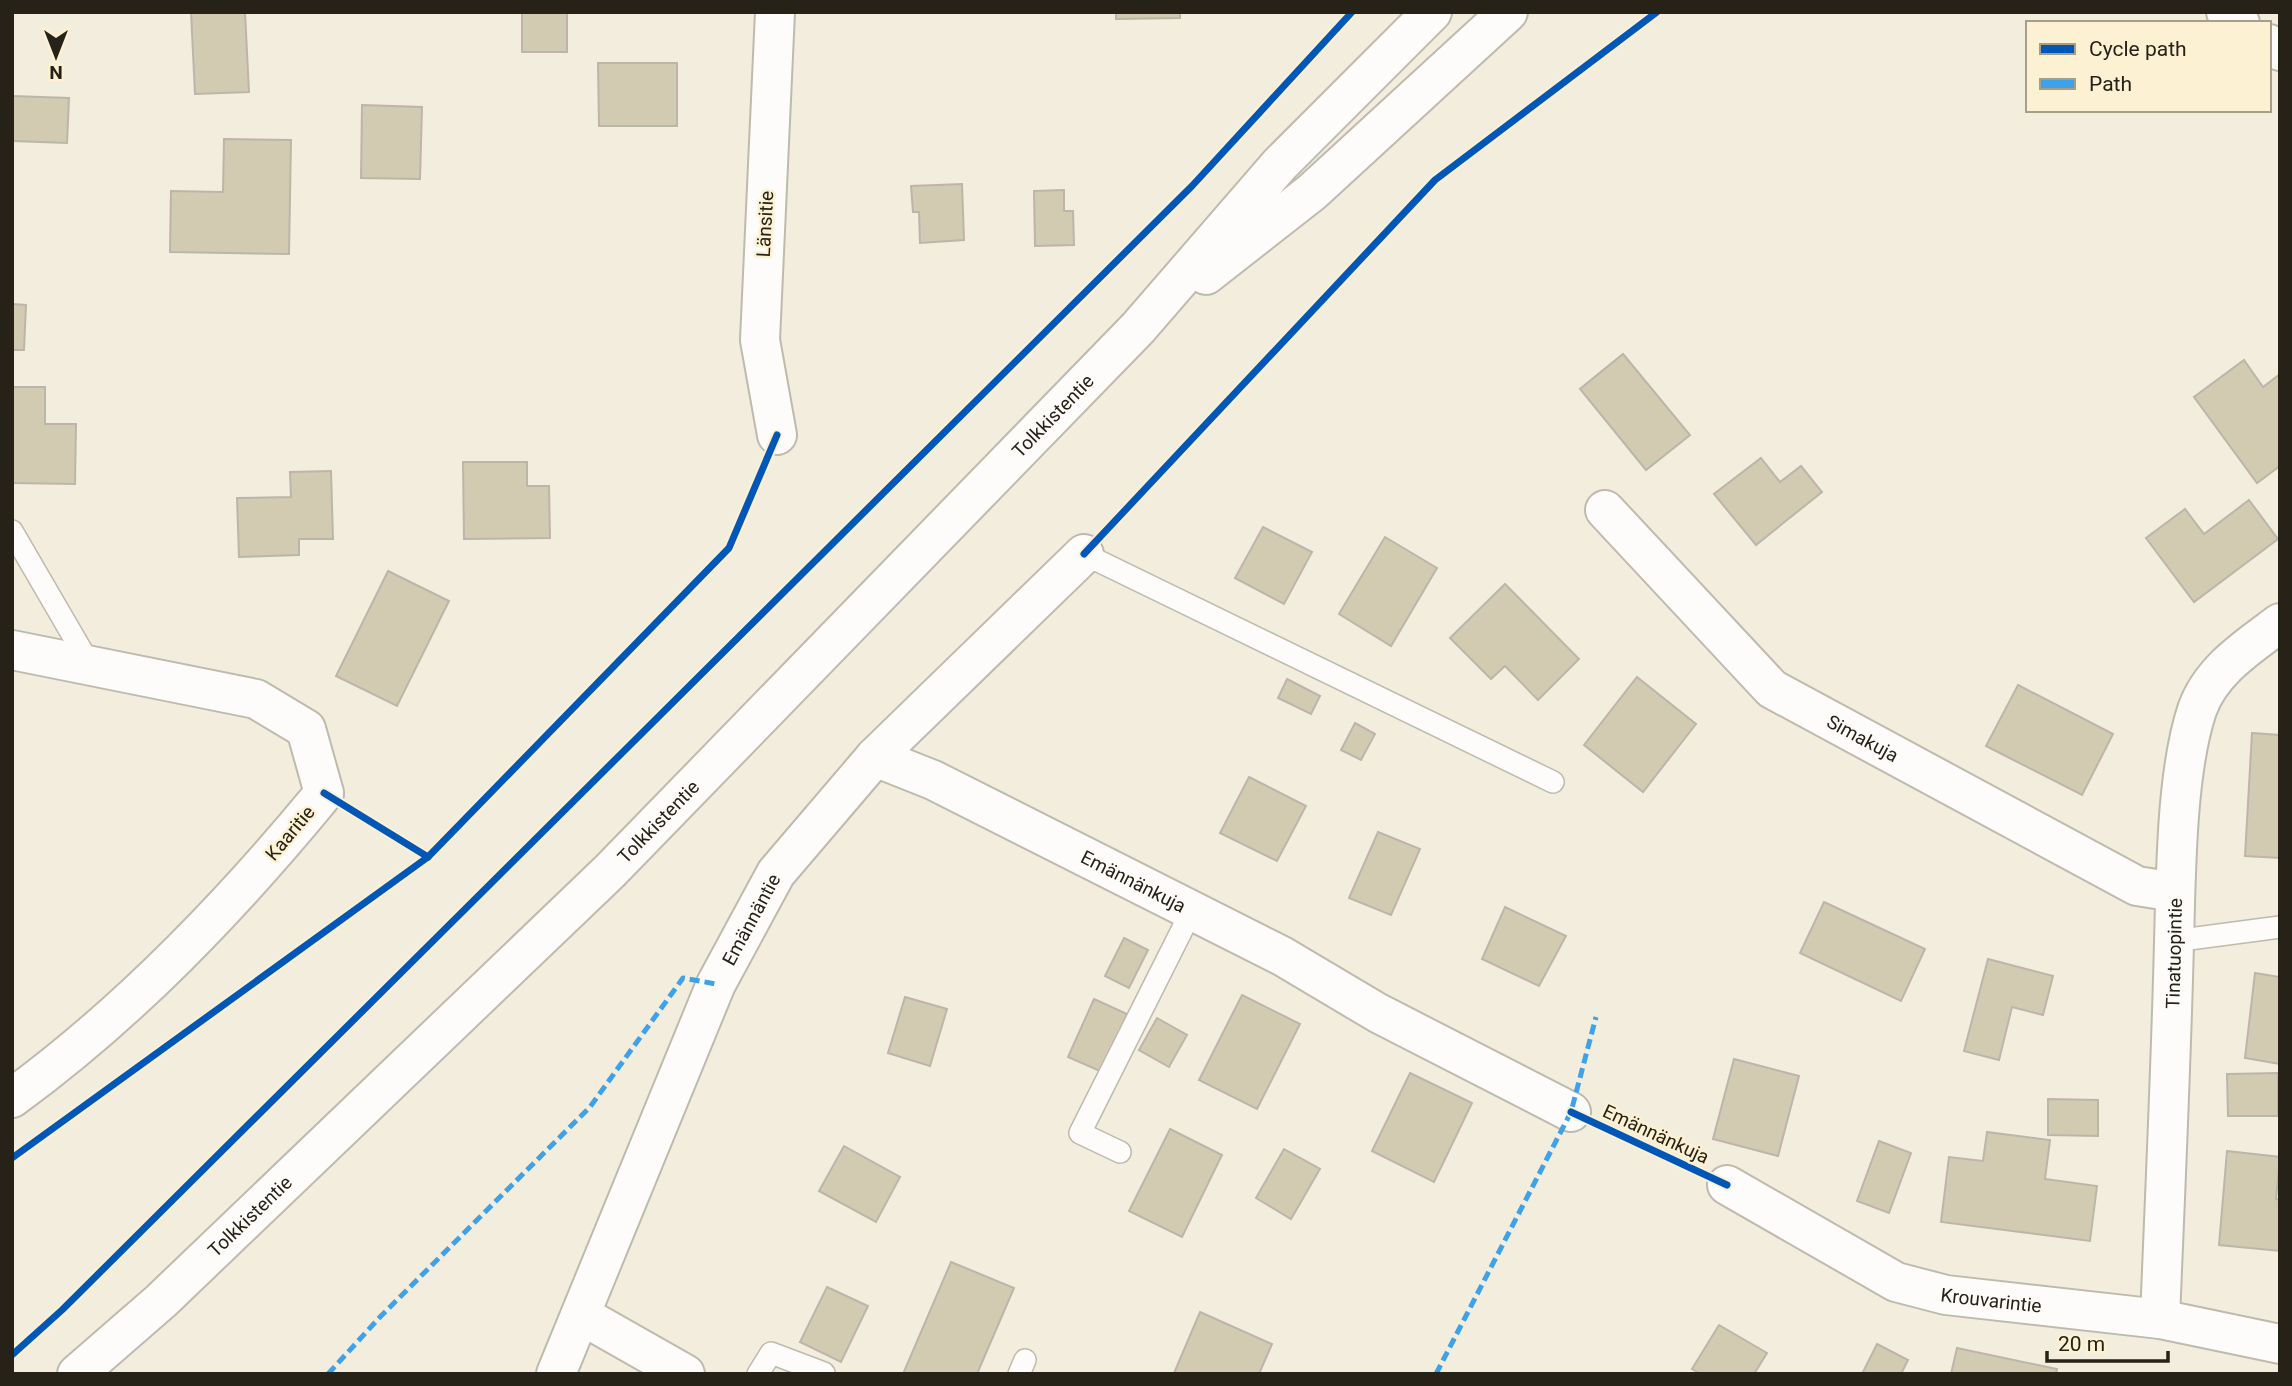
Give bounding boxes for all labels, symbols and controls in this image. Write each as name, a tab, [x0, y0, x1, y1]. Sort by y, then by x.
north arrow	[21, 21, 91, 91]
legend	[2026, 21, 2271, 112]
text: Cycle path	[2089, 37, 2187, 61]
text: N	[49, 61, 63, 84]
text: Path	[2089, 72, 2132, 96]
street label: Länsitie	[752, 190, 778, 258]
street label: Tolkkistentie	[1007, 369, 1098, 462]
street label: Simakuja	[1823, 709, 1903, 767]
street label: Tolkkistentie	[612, 775, 704, 868]
street label: Kaaritie	[260, 801, 320, 865]
street label: Emännänkuja	[1077, 845, 1190, 917]
street label: Emännäntie	[717, 870, 785, 969]
street label: Tinatuopintie	[2161, 898, 2187, 1009]
street label: Emännänkuja	[1599, 1099, 1713, 1169]
street label: Tolkkistentie	[203, 1171, 296, 1262]
street label: Krouvarintie	[1940, 1283, 2043, 1317]
scale bar	[2047, 1320, 2168, 1364]
text: 20 m	[2058, 1332, 2105, 1356]

